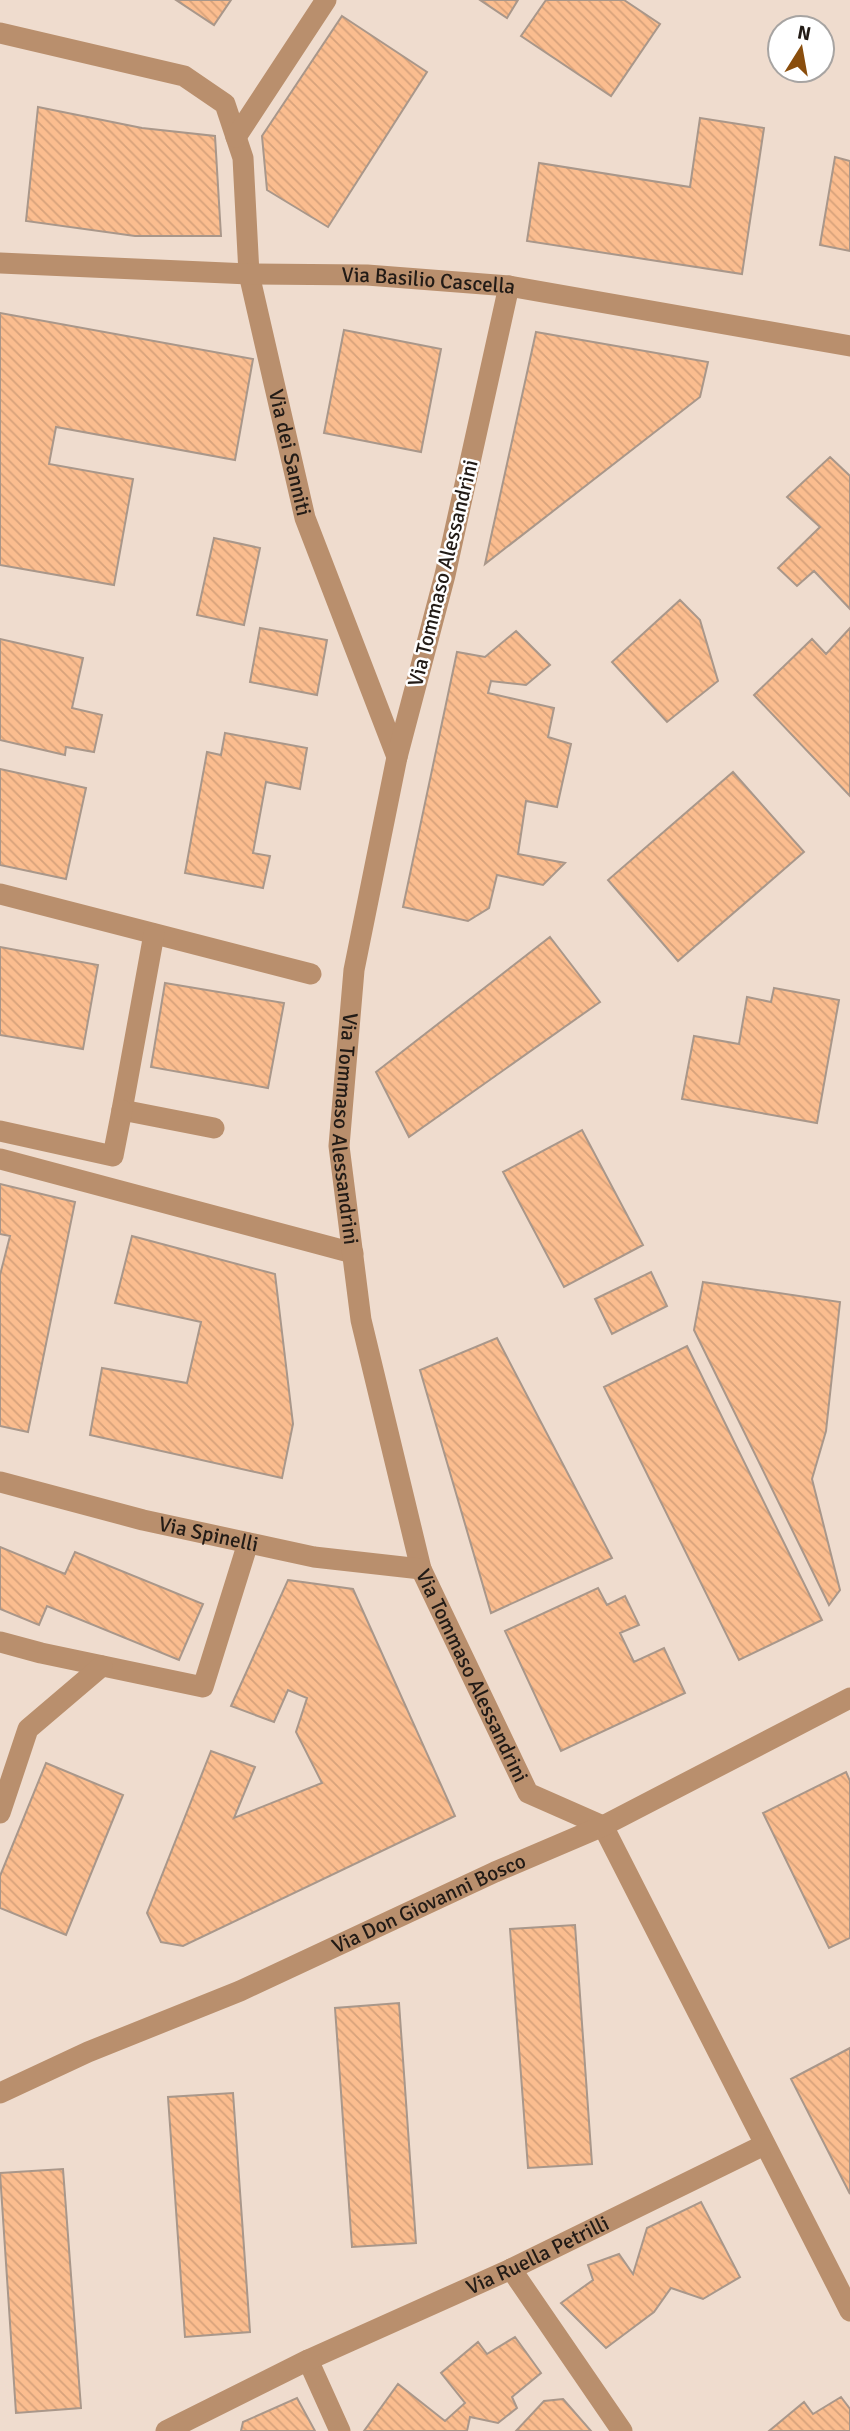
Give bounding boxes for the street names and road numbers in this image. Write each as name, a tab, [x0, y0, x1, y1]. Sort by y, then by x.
street label: Via Basilio Cascella	[342, 262, 518, 300]
street label: Via dei Sanniti	[263, 387, 317, 519]
street label: Via Tommaso Alessandrini	[402, 457, 484, 689]
street label: Via Tommaso Alessandrini	[326, 1012, 364, 1246]
street label: Via Spinelli	[156, 1511, 261, 1558]
street label: Via Tommaso Alessandrini	[410, 1565, 534, 1787]
street label: Via Don Giovanni Bosco	[328, 1847, 530, 1959]
street label: Via Ruella Petrilli	[462, 2210, 613, 2300]

